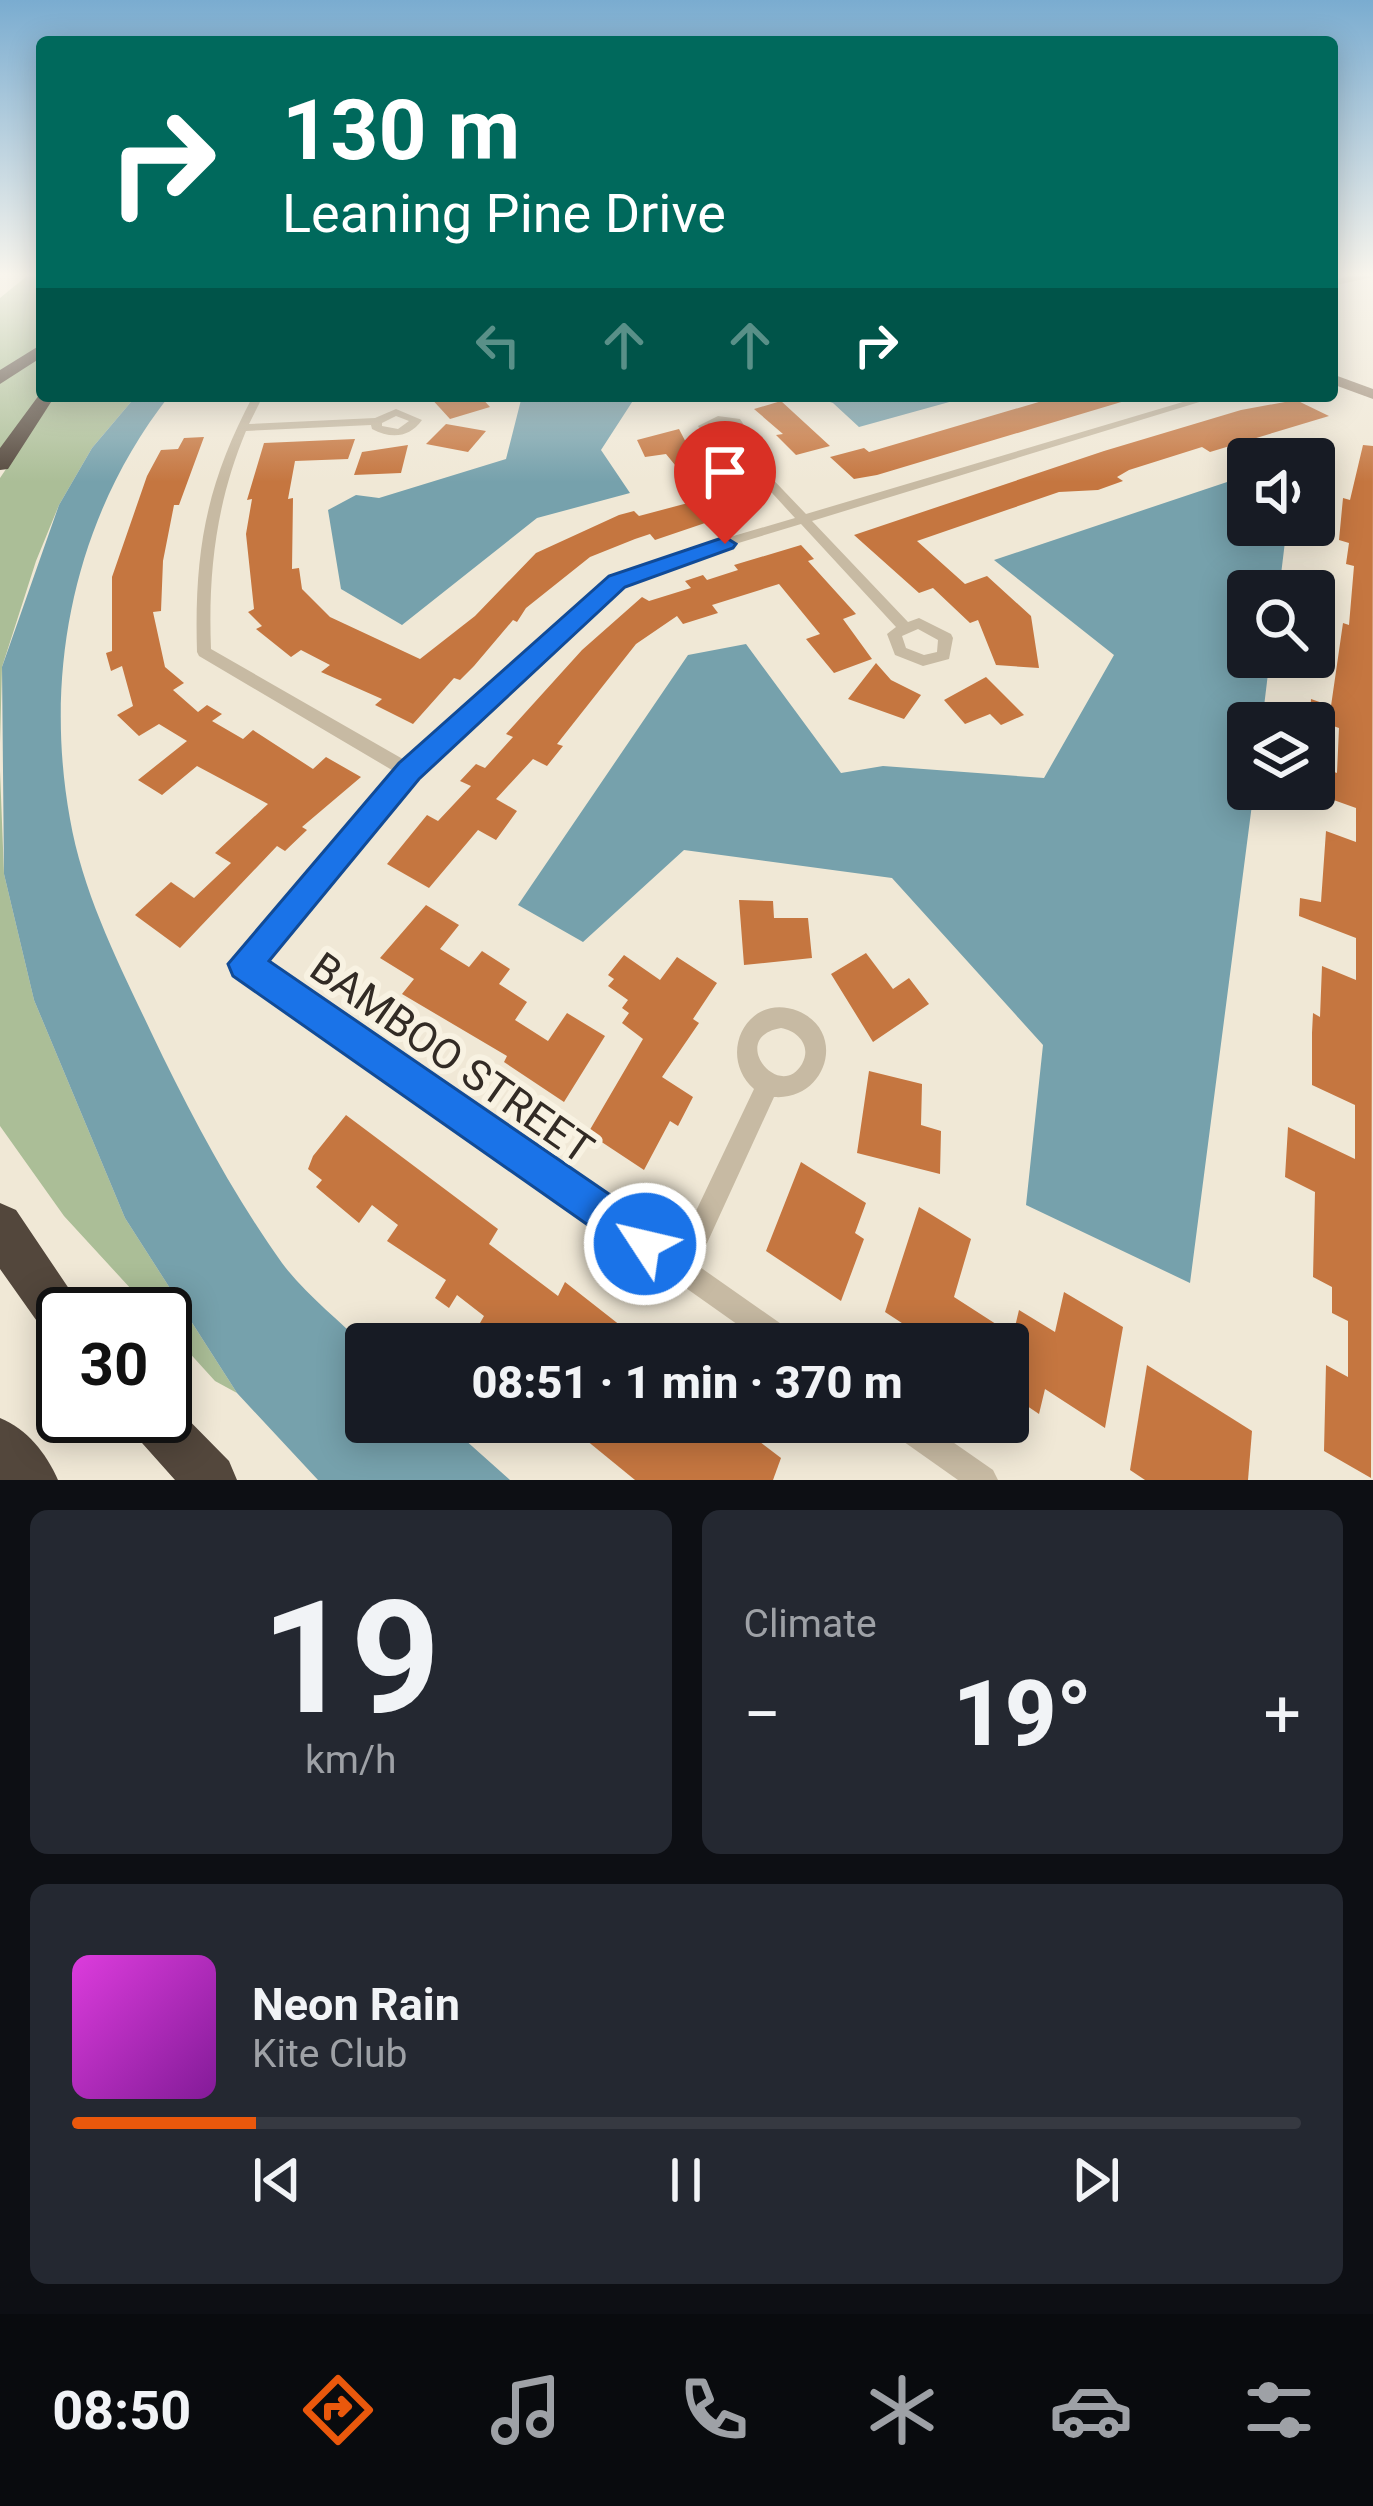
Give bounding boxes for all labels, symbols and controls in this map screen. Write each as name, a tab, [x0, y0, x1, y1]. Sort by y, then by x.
text: 130 m	[282, 81, 520, 180]
icon: right	[84, 84, 240, 240]
text: Leaning Pine Drive	[282, 182, 726, 245]
icon: left	[465, 312, 531, 378]
icon: ahead	[591, 312, 657, 378]
icon: ahead	[717, 312, 783, 378]
icon: right	[843, 312, 909, 378]
pin	[674, 421, 776, 544]
map controls	[1227, 438, 1335, 810]
button: sound	[1227, 438, 1335, 546]
icon: arrive	[692, 439, 758, 505]
button: search	[1227, 570, 1335, 678]
button: layers	[1227, 702, 1335, 810]
street label: BAMBOO STREET	[301, 942, 603, 1174]
position arrow	[582, 1181, 708, 1307]
speed limit sign: 30	[36, 1287, 192, 1443]
text: 08:51 · 1 min · 370 m	[471, 1356, 903, 1409]
text: 19	[261, 1567, 440, 1750]
text: Climate	[744, 1601, 877, 1647]
text: 19°	[953, 1662, 1092, 1767]
text: −	[744, 1676, 781, 1753]
text: +	[1264, 1676, 1301, 1753]
text: km/h	[305, 1737, 397, 1783]
text: Neon Rain	[252, 1978, 460, 2031]
text: Kite Club	[252, 2031, 407, 2077]
icon: previous	[244, 2147, 310, 2213]
icon: pause	[653, 2147, 719, 2213]
icon: next	[1063, 2147, 1129, 2213]
icon: directions	[296, 2368, 380, 2452]
icon: music	[484, 2368, 568, 2452]
icon: phone	[672, 2368, 756, 2452]
icon: climate	[860, 2368, 944, 2452]
icon: car	[1049, 2368, 1133, 2452]
icon: filters	[1237, 2368, 1321, 2452]
text: 08:50	[52, 2379, 191, 2442]

